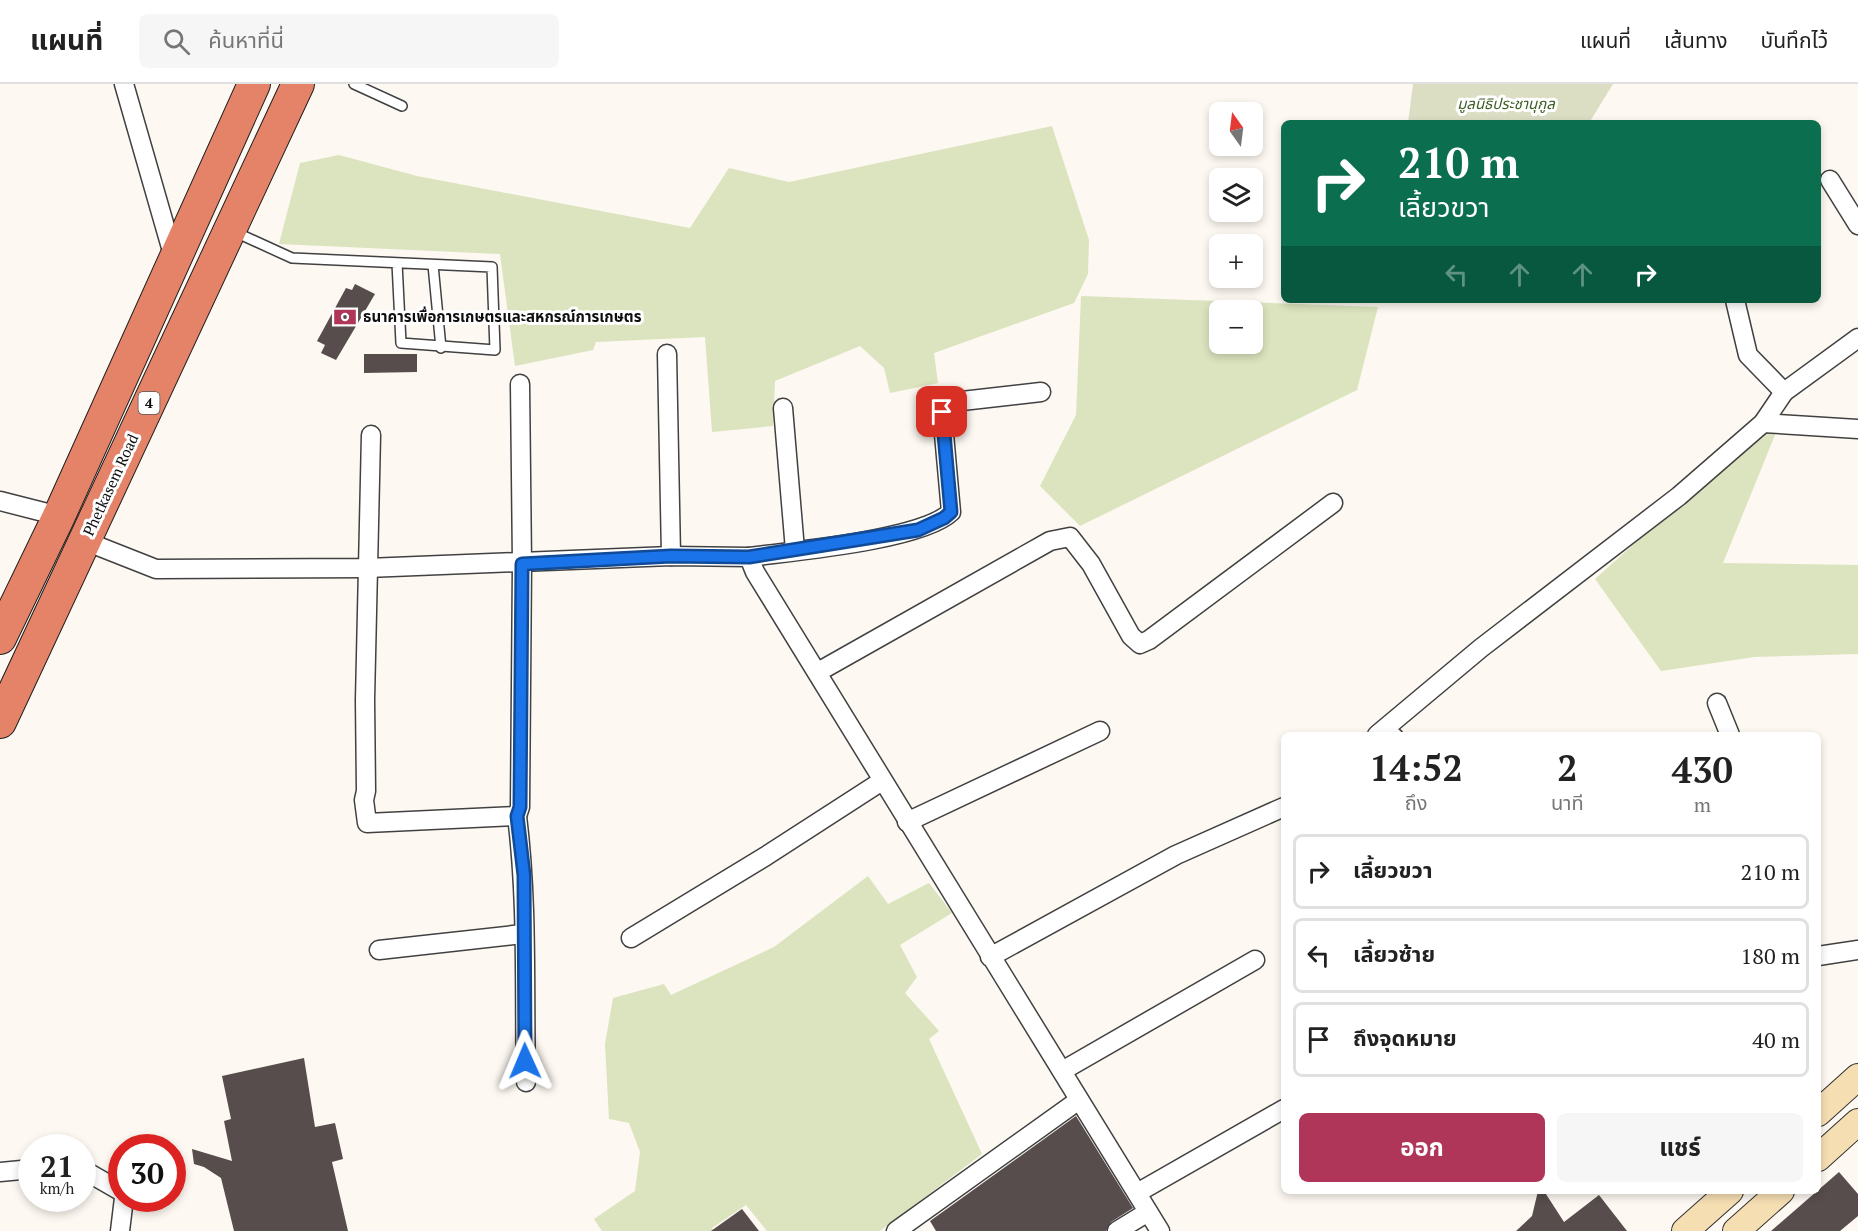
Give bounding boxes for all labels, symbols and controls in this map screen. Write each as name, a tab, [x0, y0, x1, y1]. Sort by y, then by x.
search box	[139, 14, 559, 68]
text: แผนที่	[30, 21, 103, 58]
icon: search	[160, 25, 193, 58]
text: ค้นหาที่นี่	[208, 25, 284, 54]
text: แผนที่	[1580, 26, 1631, 54]
text: เส้นทาง	[1664, 26, 1728, 54]
text: บันทึกไว้	[1761, 26, 1828, 54]
park label: มูลนิธิประชานุกูล	[1457, 93, 1555, 113]
north arrow	[1209, 102, 1263, 156]
map controls	[1209, 102, 1263, 354]
text: 210 m	[1398, 134, 1519, 190]
icon: right	[1299, 144, 1377, 222]
button: layers	[1209, 168, 1263, 222]
text: เลี้ยวขวา	[1398, 189, 1489, 225]
button: +	[1209, 234, 1263, 288]
icon: left	[1440, 258, 1473, 291]
icon: ahead	[1503, 258, 1536, 291]
icon: ahead	[1566, 258, 1599, 291]
icon: right	[1629, 258, 1662, 291]
button: −	[1209, 300, 1263, 354]
bank icon: ธนาคารเพื่อการเกษตรและสหกรณ์การเกษตร	[332, 304, 358, 330]
place label: ธนาคารเพื่อการเกษตรและสหกรณ์การเกษตร	[363, 306, 642, 326]
pin	[916, 386, 967, 437]
road number: 4	[138, 392, 160, 414]
icon: arrive	[925, 395, 958, 428]
street label: Phetkasem Road	[78, 430, 142, 539]
text: 14:52	[1369, 744, 1463, 791]
text: 2	[1557, 744, 1578, 791]
text: 430	[1672, 746, 1733, 793]
text: ถึง	[1405, 789, 1427, 816]
text: นาที	[1551, 789, 1584, 816]
text: m	[1694, 791, 1711, 818]
icon: right	[1302, 855, 1335, 888]
text: เลี้ยวขวา	[1353, 855, 1433, 884]
text: 210 m	[1740, 857, 1800, 886]
icon: left	[1302, 939, 1335, 972]
text: เลี้ยวซ้าย	[1353, 939, 1435, 968]
text: 180 m	[1740, 941, 1800, 970]
icon: arrive	[1302, 1023, 1335, 1056]
text: ถึงจุดหมาย	[1353, 1023, 1457, 1052]
text: 40 m	[1752, 1025, 1800, 1054]
position arrow	[493, 1029, 557, 1093]
button: ออก	[1299, 1113, 1545, 1182]
button: แชร์	[1557, 1113, 1803, 1182]
speed limit sign: 30	[108, 1134, 186, 1212]
text: 21	[40, 1146, 74, 1186]
text: km/h	[40, 1178, 74, 1198]

